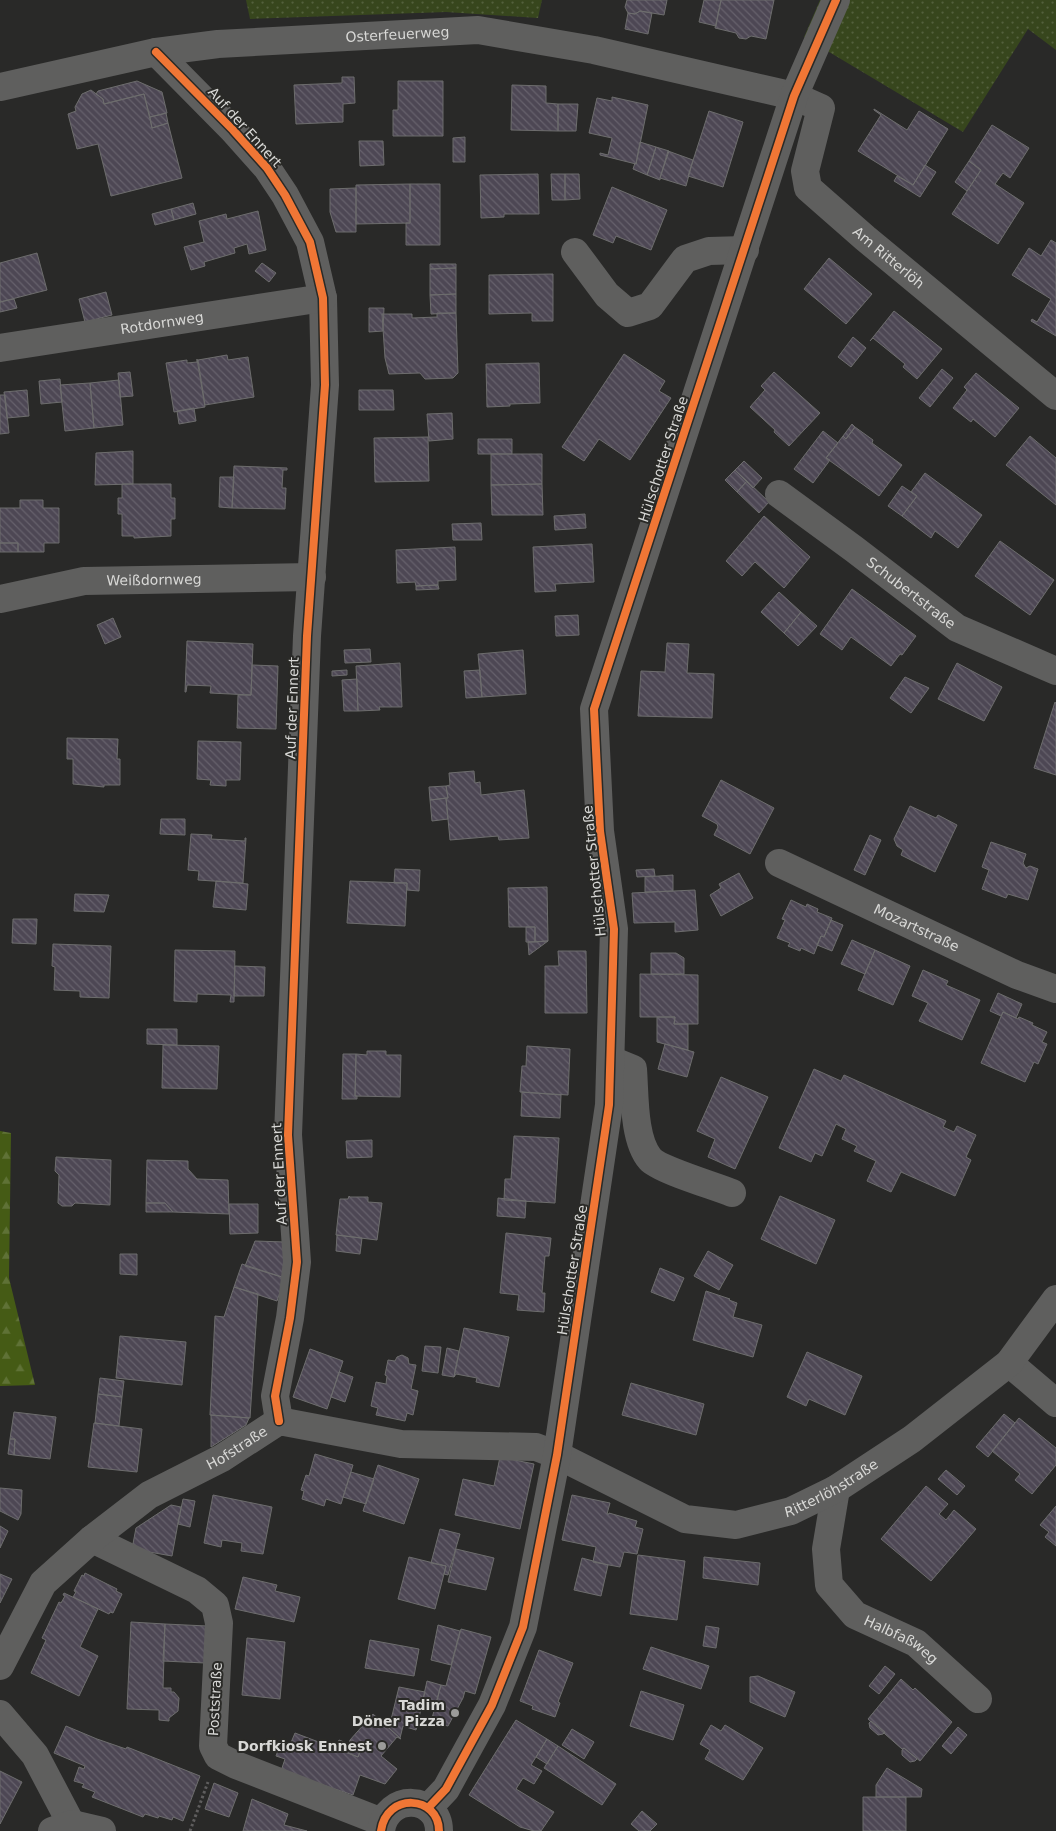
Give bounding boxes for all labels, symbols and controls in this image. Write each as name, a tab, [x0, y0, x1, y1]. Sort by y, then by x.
street label: Osterfeuerweg	[345, 24, 450, 45]
street label: Auf der Ennert	[205, 84, 285, 171]
street label: Am Ritterlöh	[850, 223, 928, 292]
street label: Rotdornweg	[119, 309, 205, 337]
street label: Hülschotter Straße	[635, 394, 691, 524]
street label: Schubertstraße	[864, 554, 959, 632]
street label: Weißdornweg	[106, 571, 202, 589]
street label: Auf der Ennert	[282, 656, 302, 759]
street label: Hülschotter Straße	[579, 805, 609, 937]
street label: Mozartstraße	[871, 901, 962, 955]
street label: Auf der Ennert	[268, 1122, 290, 1225]
street label: Hülschotter Straße	[554, 1204, 590, 1336]
street label: Hofstraße	[204, 1423, 270, 1473]
street label: Ritterlöhstraße	[783, 1456, 881, 1520]
street label: Halbfaßweg	[861, 1612, 941, 1667]
street label: Poststraße	[205, 1662, 225, 1736]
place label: Tadim Döner Pizza	[352, 1697, 445, 1729]
marker: Tadim Döner Pizza	[449, 1707, 461, 1719]
place label: Dorfkiosk Ennest	[238, 1738, 372, 1754]
marker: Dorfkiosk Ennest	[376, 1740, 388, 1752]

